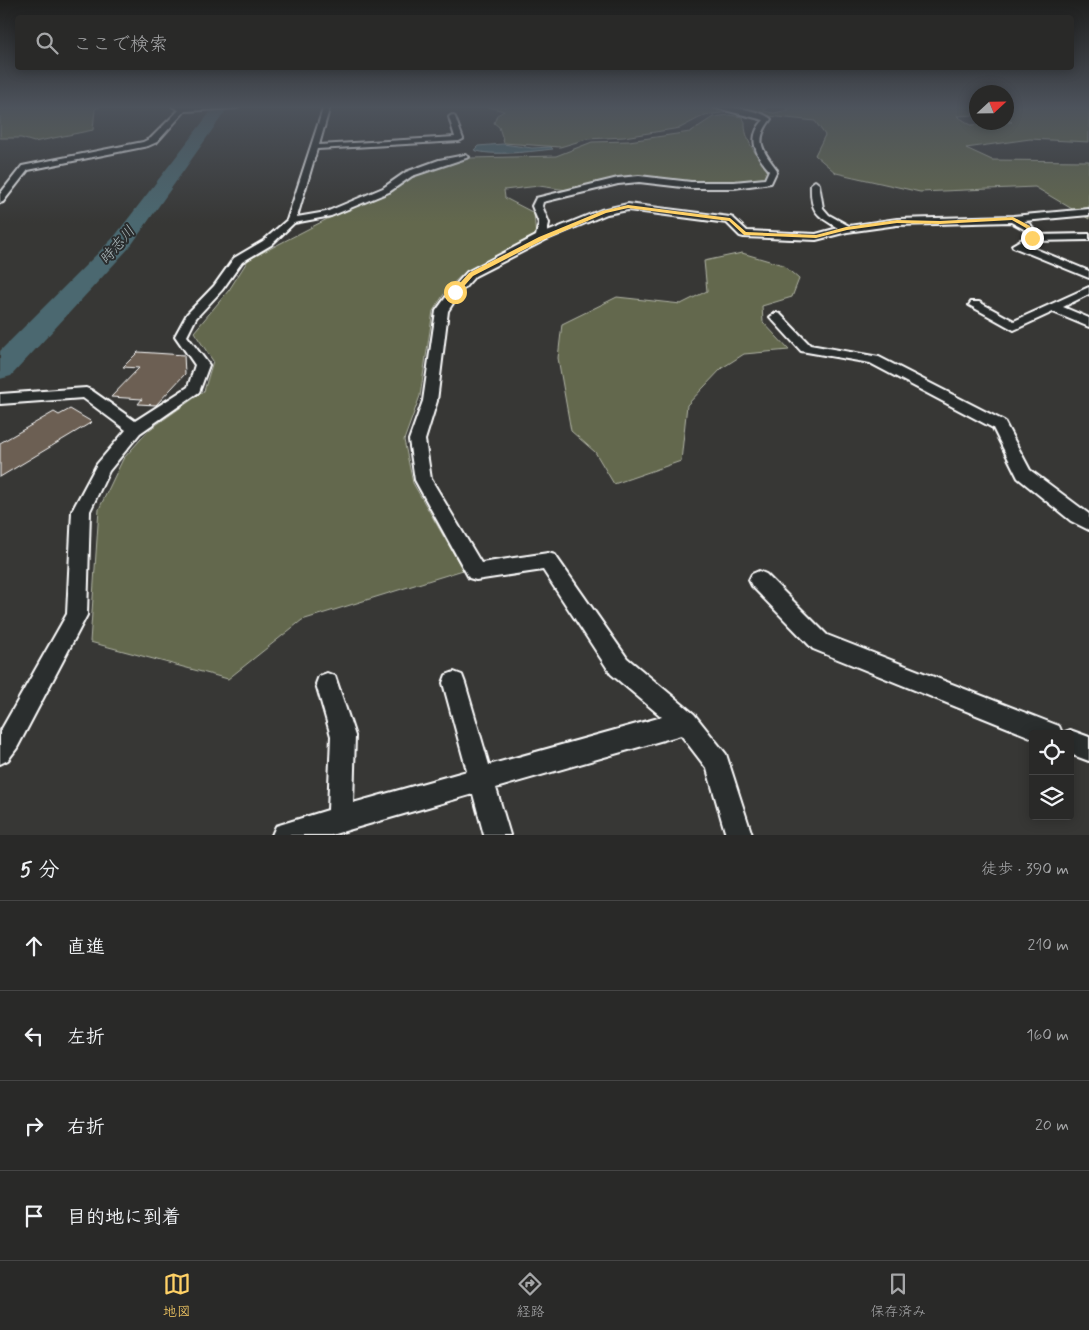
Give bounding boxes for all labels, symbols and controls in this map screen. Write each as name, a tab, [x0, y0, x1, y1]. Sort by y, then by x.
search box	[15, 15, 1074, 70]
icon: search	[33, 29, 61, 57]
text: ここで検索	[73, 32, 168, 57]
north arrow	[969, 85, 1014, 130]
water label: 時志川	[95, 222, 140, 269]
route end	[1021, 227, 1044, 250]
route start	[444, 281, 467, 304]
map controls	[1029, 730, 1074, 820]
button: locate	[1029, 730, 1074, 775]
button: layers	[1029, 775, 1074, 820]
text: 5 分	[20, 856, 59, 884]
text: 徒歩 · 390 m	[981, 859, 1069, 880]
icon: ahead	[20, 932, 48, 960]
text: 直進	[67, 935, 105, 960]
text: 210 m	[1028, 935, 1069, 956]
icon: left	[20, 1022, 48, 1050]
text: 左折	[67, 1025, 105, 1050]
text: 160 m	[1026, 1025, 1069, 1046]
icon: right	[20, 1112, 48, 1140]
text: 右折	[67, 1115, 105, 1140]
text: 20 m	[1035, 1115, 1069, 1136]
icon: arrive	[20, 1202, 48, 1230]
text: 目的地に到着	[67, 1205, 181, 1230]
tab: 地図	[163, 1270, 191, 1321]
tab: 経路	[516, 1270, 544, 1321]
tab: 保存済み	[870, 1270, 926, 1321]

